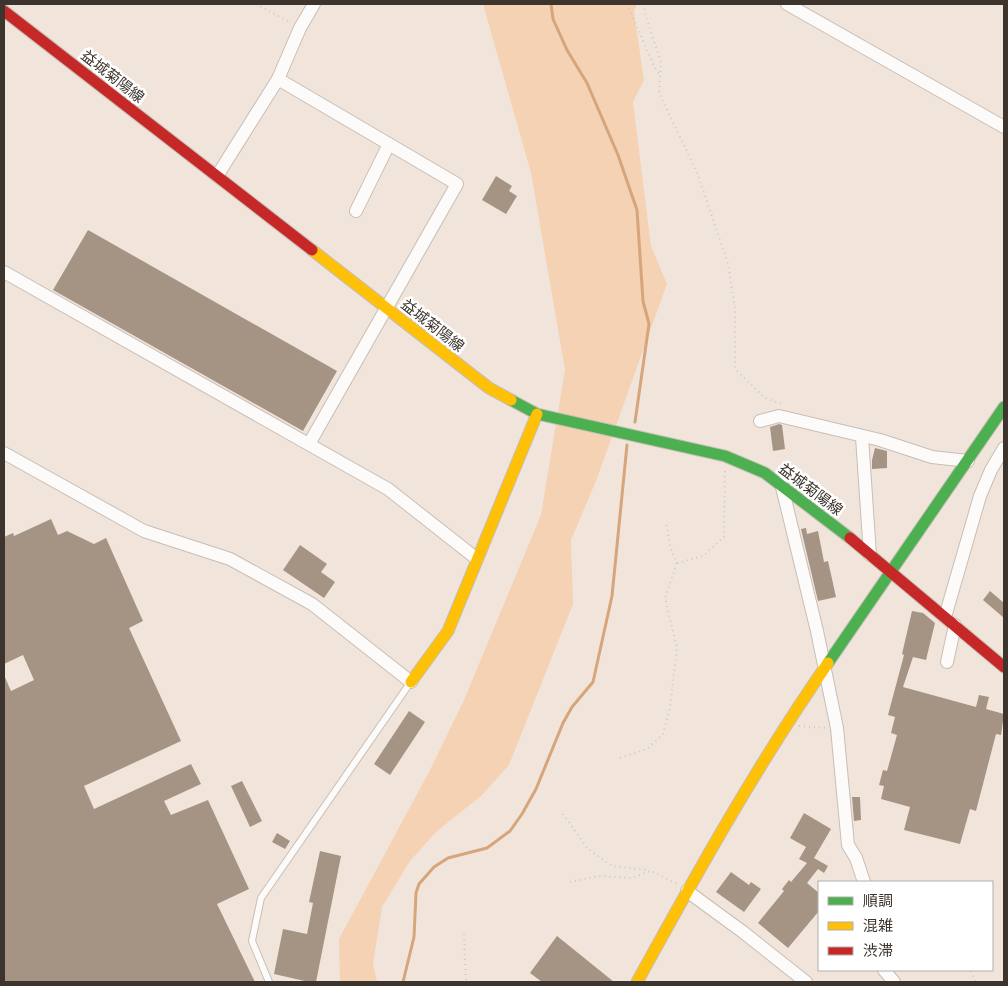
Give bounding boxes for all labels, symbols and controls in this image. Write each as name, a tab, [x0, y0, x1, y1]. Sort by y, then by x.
street label: 益城菊陽線	[78, 45, 148, 107]
street label: 益城菊陽線	[398, 294, 468, 356]
street label: 益城菊陽線	[775, 459, 847, 519]
legend	[818, 881, 993, 971]
text: 順調	[863, 891, 893, 910]
text: 混雑	[863, 916, 893, 935]
text: 渋滞	[863, 941, 893, 960]

